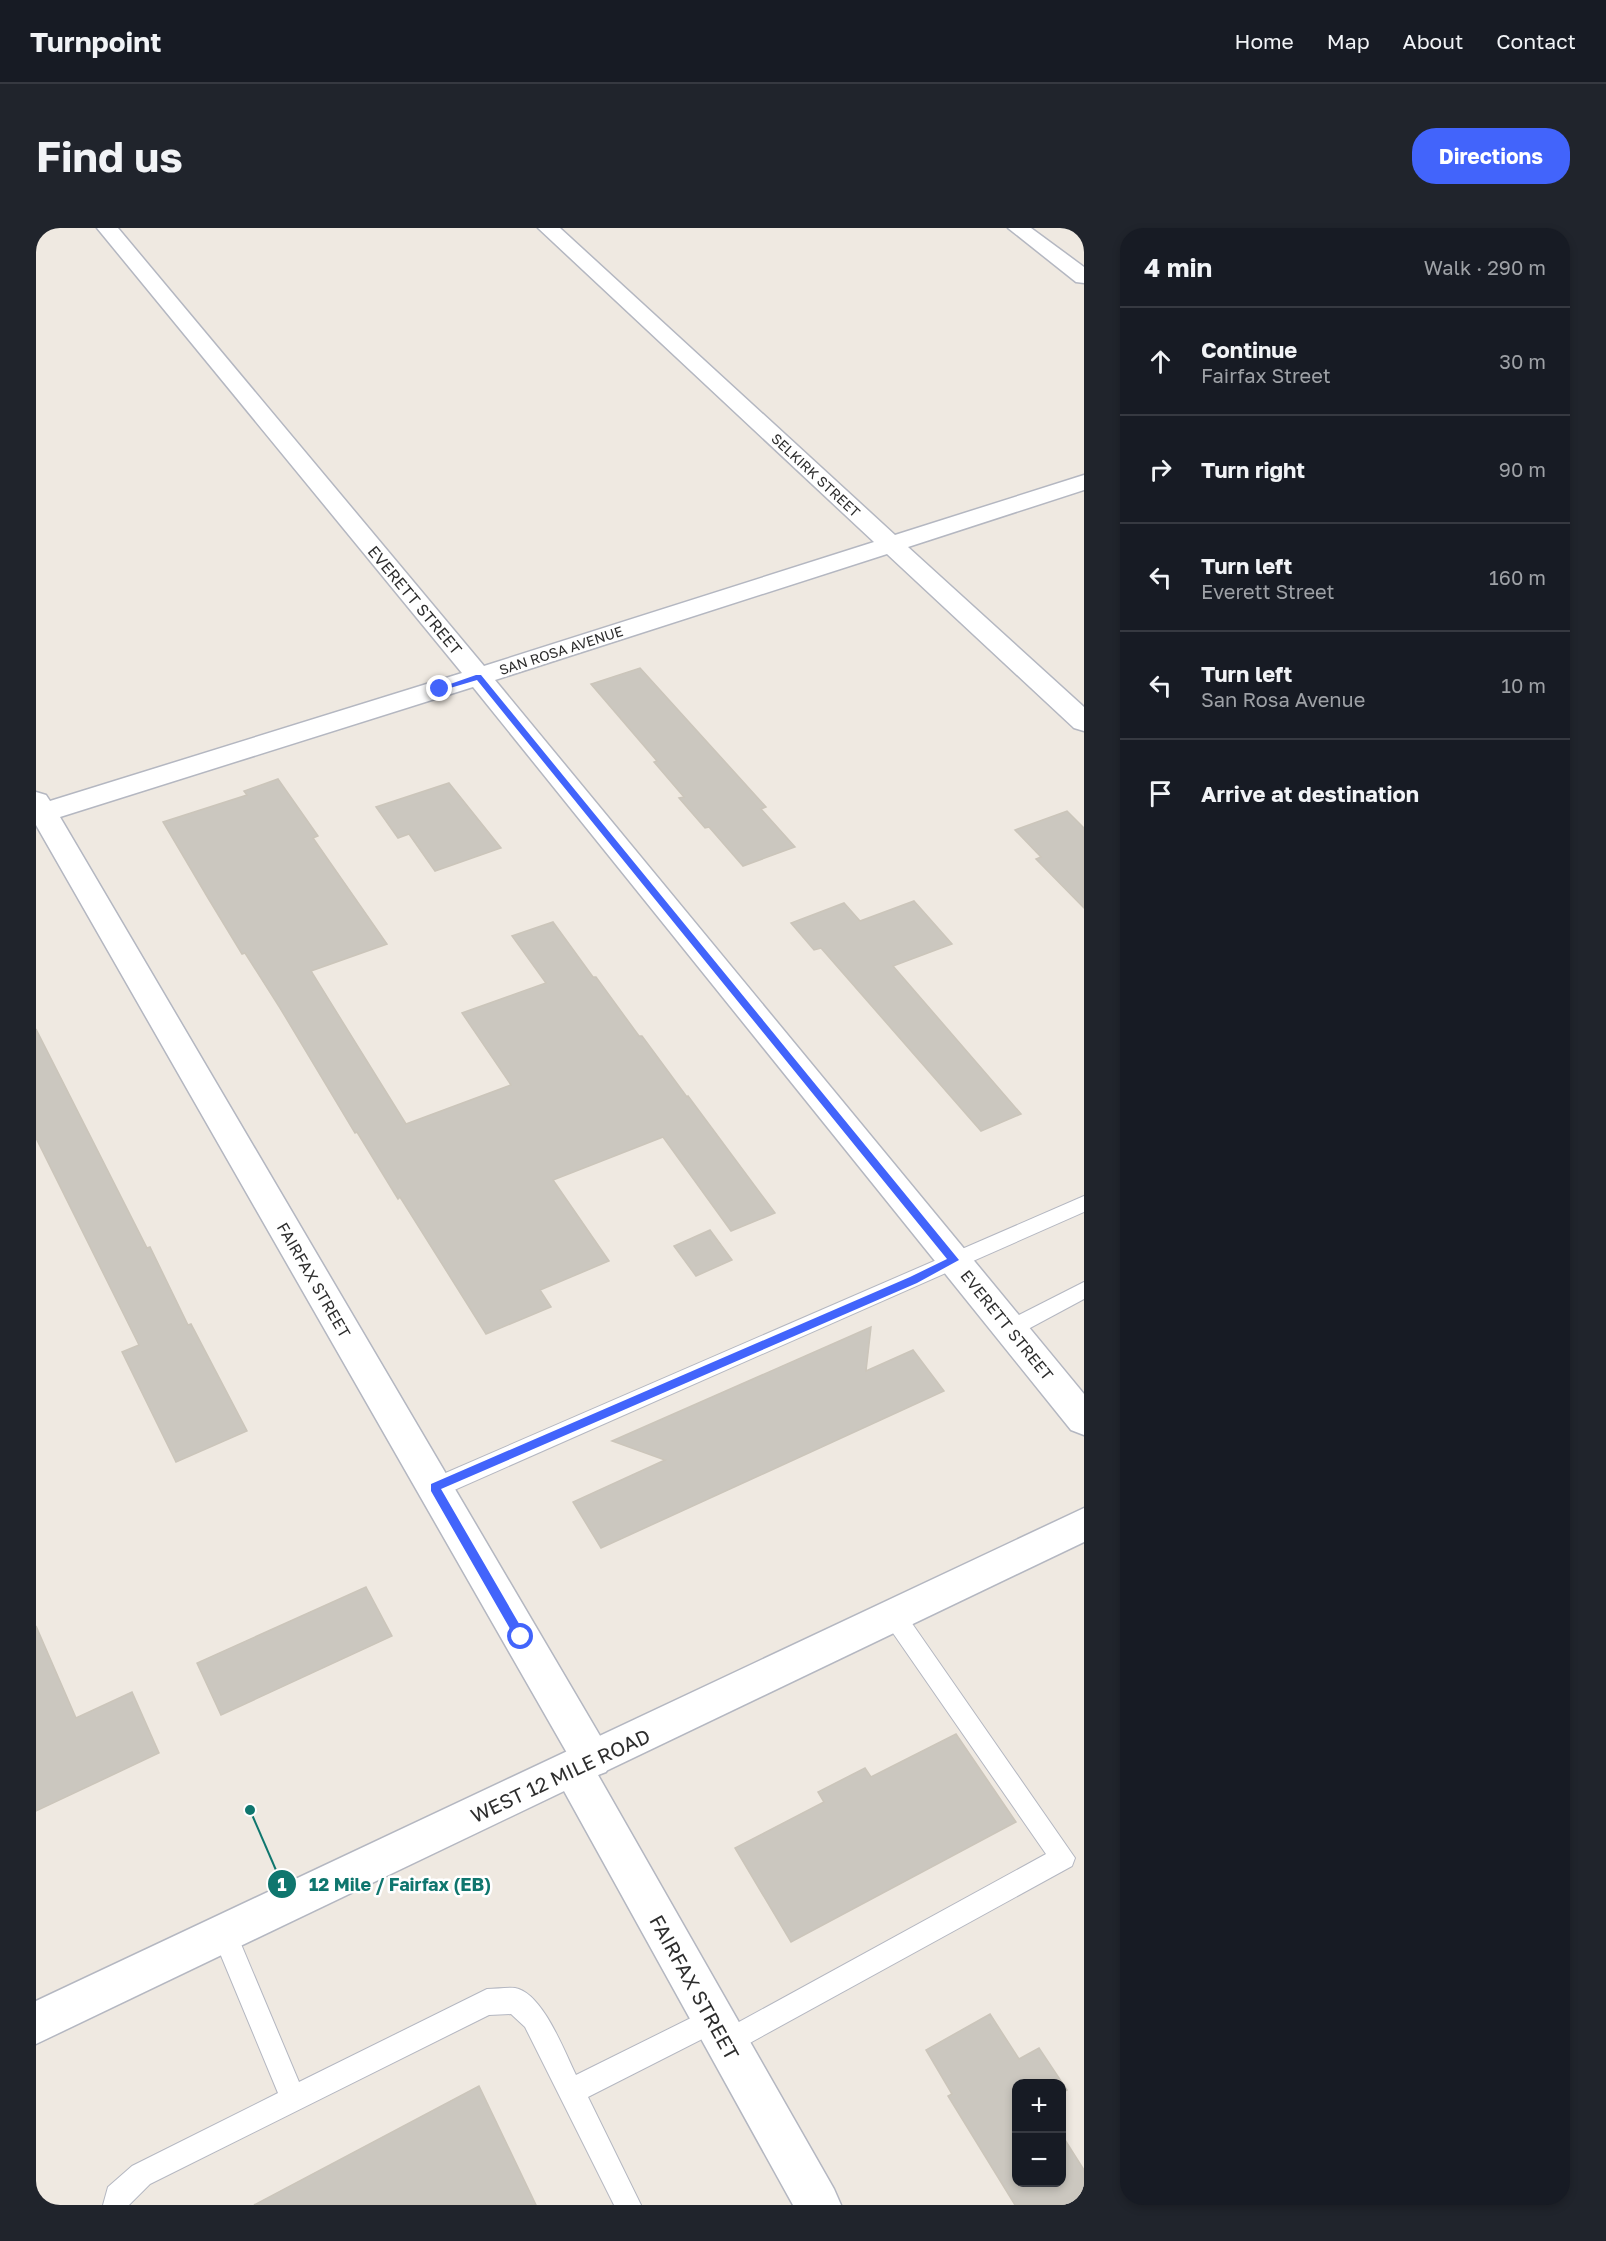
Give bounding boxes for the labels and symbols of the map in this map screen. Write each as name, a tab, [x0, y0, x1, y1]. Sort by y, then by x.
street label: SELKIRK STREET	[768, 430, 864, 521]
street label: EVERETT STREET	[364, 541, 466, 659]
street label: SAN ROSA AVENUE	[497, 622, 625, 678]
route end	[426, 675, 452, 701]
street label: FAIRFAX STREET	[273, 1219, 355, 1341]
street label: EVERETT STREET	[956, 1266, 1058, 1384]
route start	[507, 1623, 533, 1649]
street label: WEST 12 MILE ROAD	[466, 1723, 654, 1827]
callout: 12 Mile / Fairfax (EB)	[267, 1866, 503, 1902]
text: 1	[277, 1873, 287, 1895]
text: 12 Mile / Fairfax (EB)	[309, 1873, 491, 1895]
street label: FAIRFAX STREET	[645, 1910, 745, 2064]

